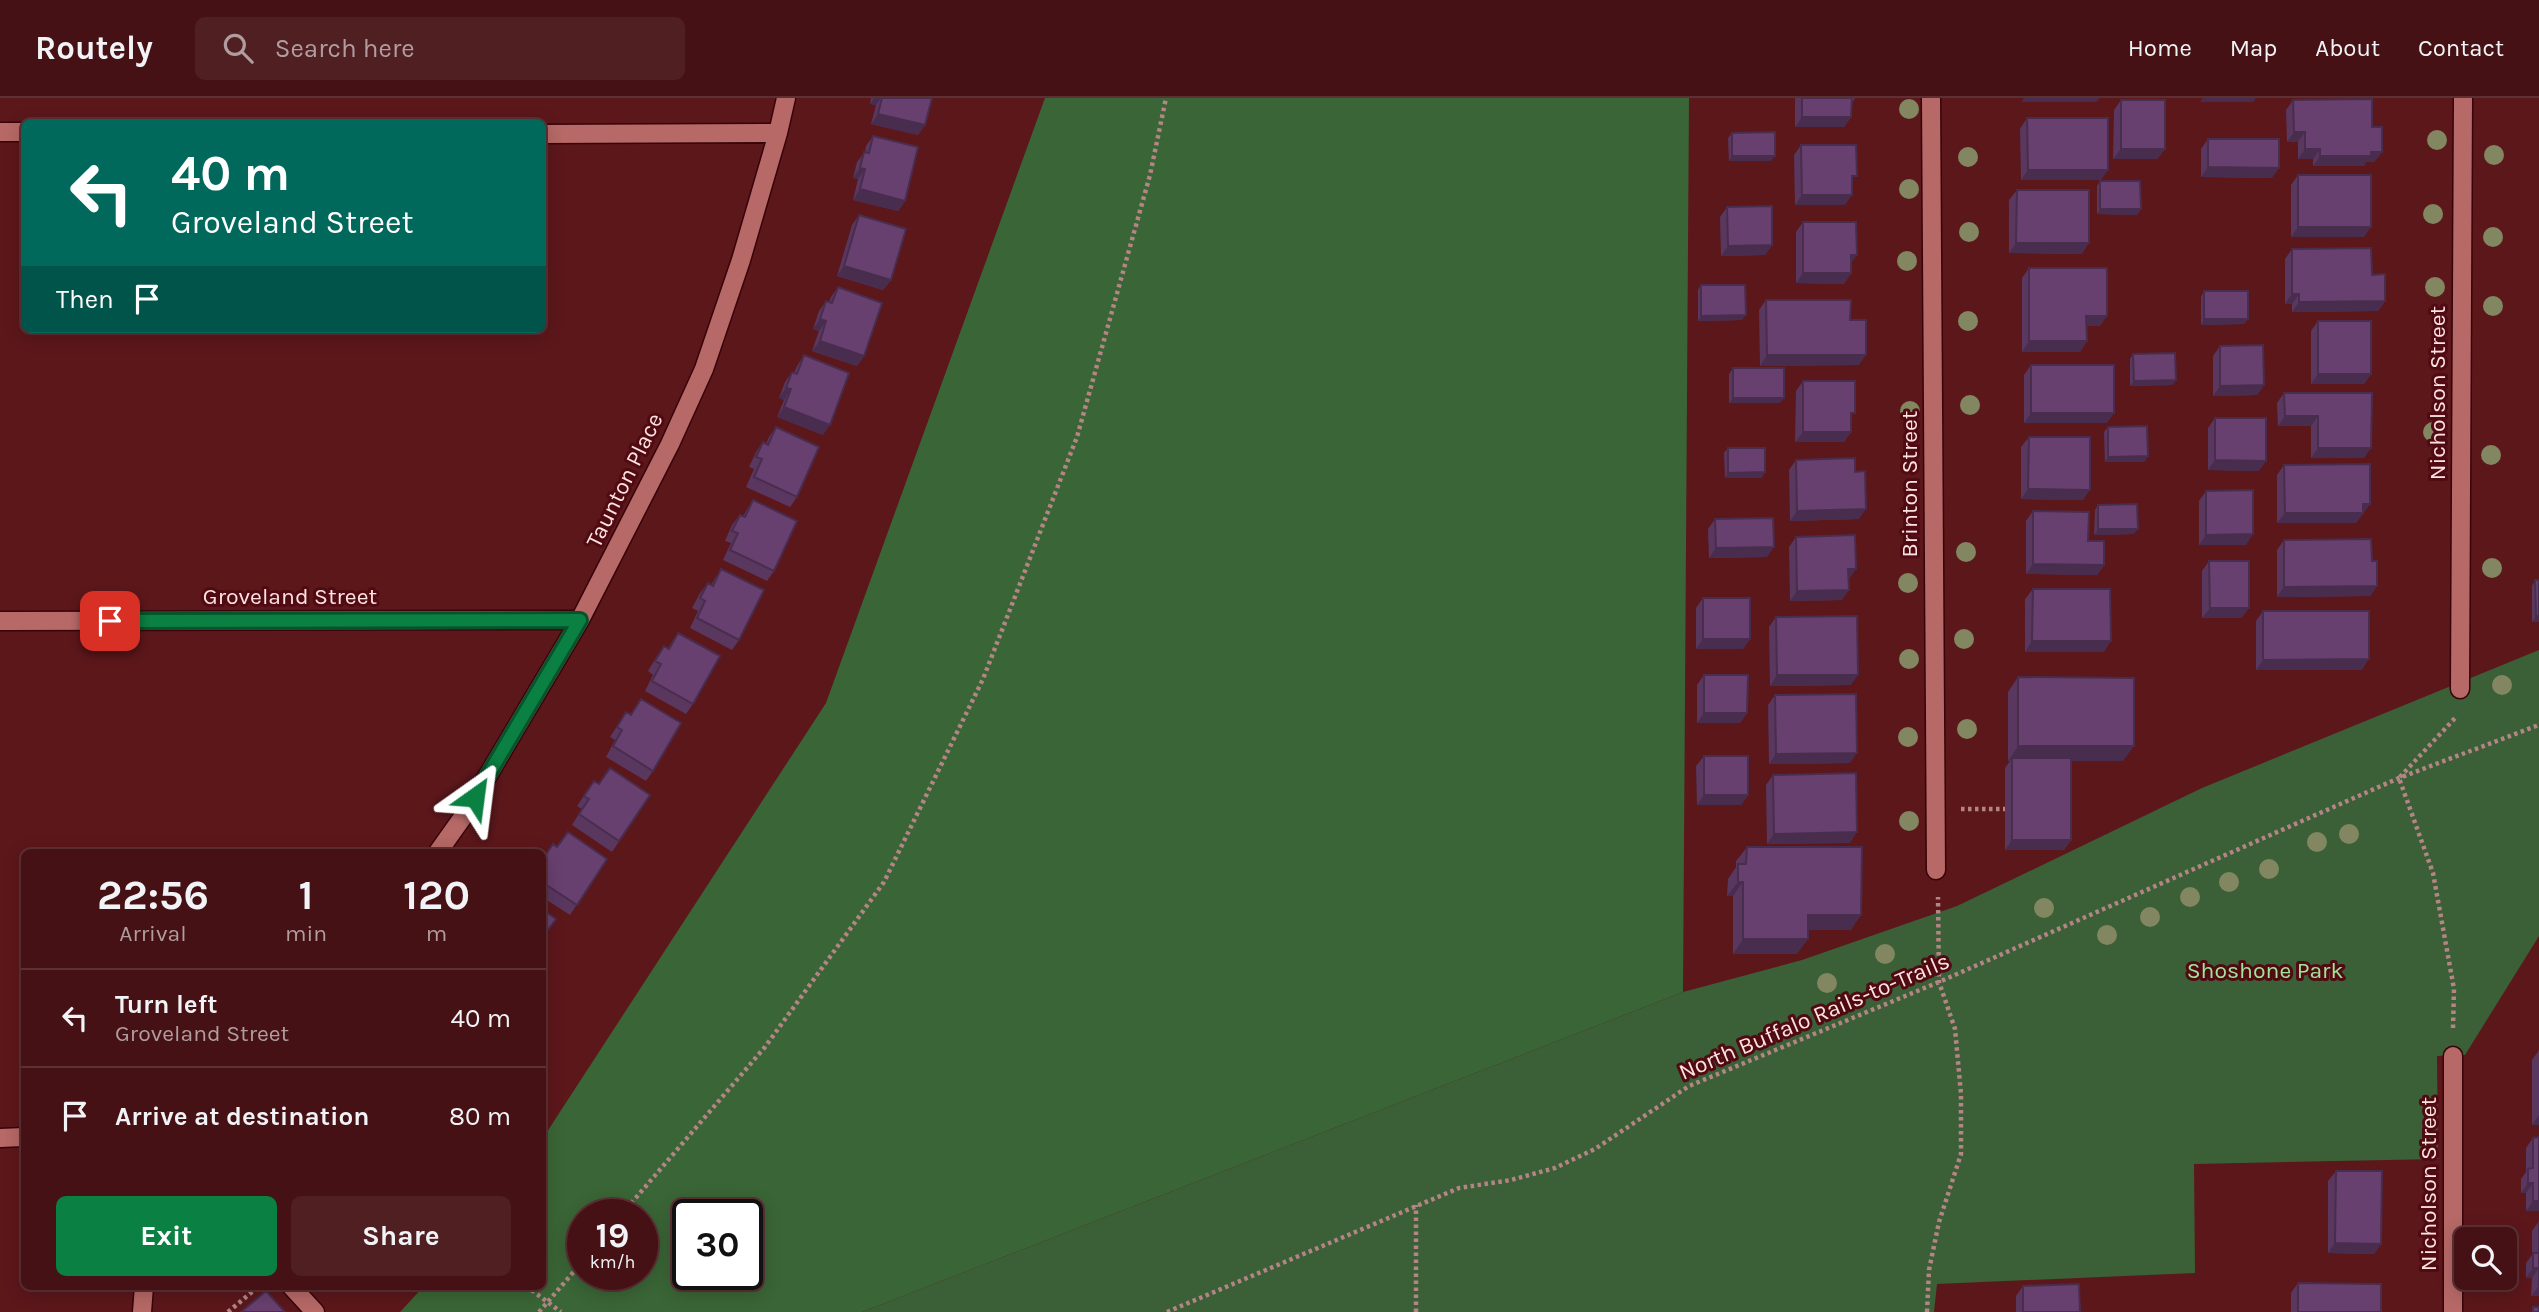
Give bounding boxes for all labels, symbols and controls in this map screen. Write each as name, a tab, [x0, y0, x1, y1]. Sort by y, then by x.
search box	[195, 17, 685, 80]
text: Routely	[35, 29, 153, 67]
icon: search	[219, 29, 257, 67]
text: Search here	[275, 33, 415, 64]
text: Home	[2128, 34, 2192, 62]
text: Map	[2230, 34, 2277, 62]
text: About	[2315, 34, 2380, 62]
text: Contact	[2418, 34, 2504, 62]
text: 40 m	[171, 145, 290, 202]
icon: left	[56, 147, 147, 238]
text: Groveland Street	[171, 204, 413, 241]
icon: arrive	[128, 280, 166, 318]
text: Then	[56, 284, 114, 315]
street label: Nicholson Street	[2424, 305, 2451, 480]
street label: Taunton Place	[580, 409, 669, 552]
street label: Brinton Street	[1896, 410, 1923, 558]
street label: Groveland Street	[203, 583, 377, 610]
pin	[80, 591, 140, 651]
icon: arrive	[91, 602, 129, 640]
position arrow	[438, 760, 512, 834]
text: 22:56	[97, 870, 209, 920]
text: 1	[299, 870, 314, 920]
text: 120	[403, 870, 470, 920]
text: Arrival	[119, 920, 187, 947]
text: min	[285, 920, 327, 947]
text: m	[426, 920, 447, 947]
street label: North Buffalo Rails-to-Trails	[1675, 947, 1954, 1086]
park label: Shoshone Park	[2187, 957, 2343, 984]
text: Turn left	[115, 989, 217, 1020]
icon: left	[56, 999, 94, 1037]
text: 40 m	[451, 1003, 511, 1034]
text: Groveland Street	[115, 1020, 289, 1047]
street label: Nicholson Street	[2415, 1096, 2442, 1271]
icon: arrive	[56, 1097, 94, 1135]
text: Arrive at destination	[115, 1101, 369, 1132]
text: 80 m	[449, 1101, 511, 1132]
button: Exit	[56, 1196, 277, 1276]
button: Share	[291, 1196, 511, 1276]
speed limit sign: 30	[672, 1199, 763, 1290]
text: 19	[596, 1215, 629, 1256]
map controls	[2454, 1227, 2517, 1290]
button: search	[2454, 1227, 2517, 1290]
text: km/h	[590, 1251, 635, 1273]

